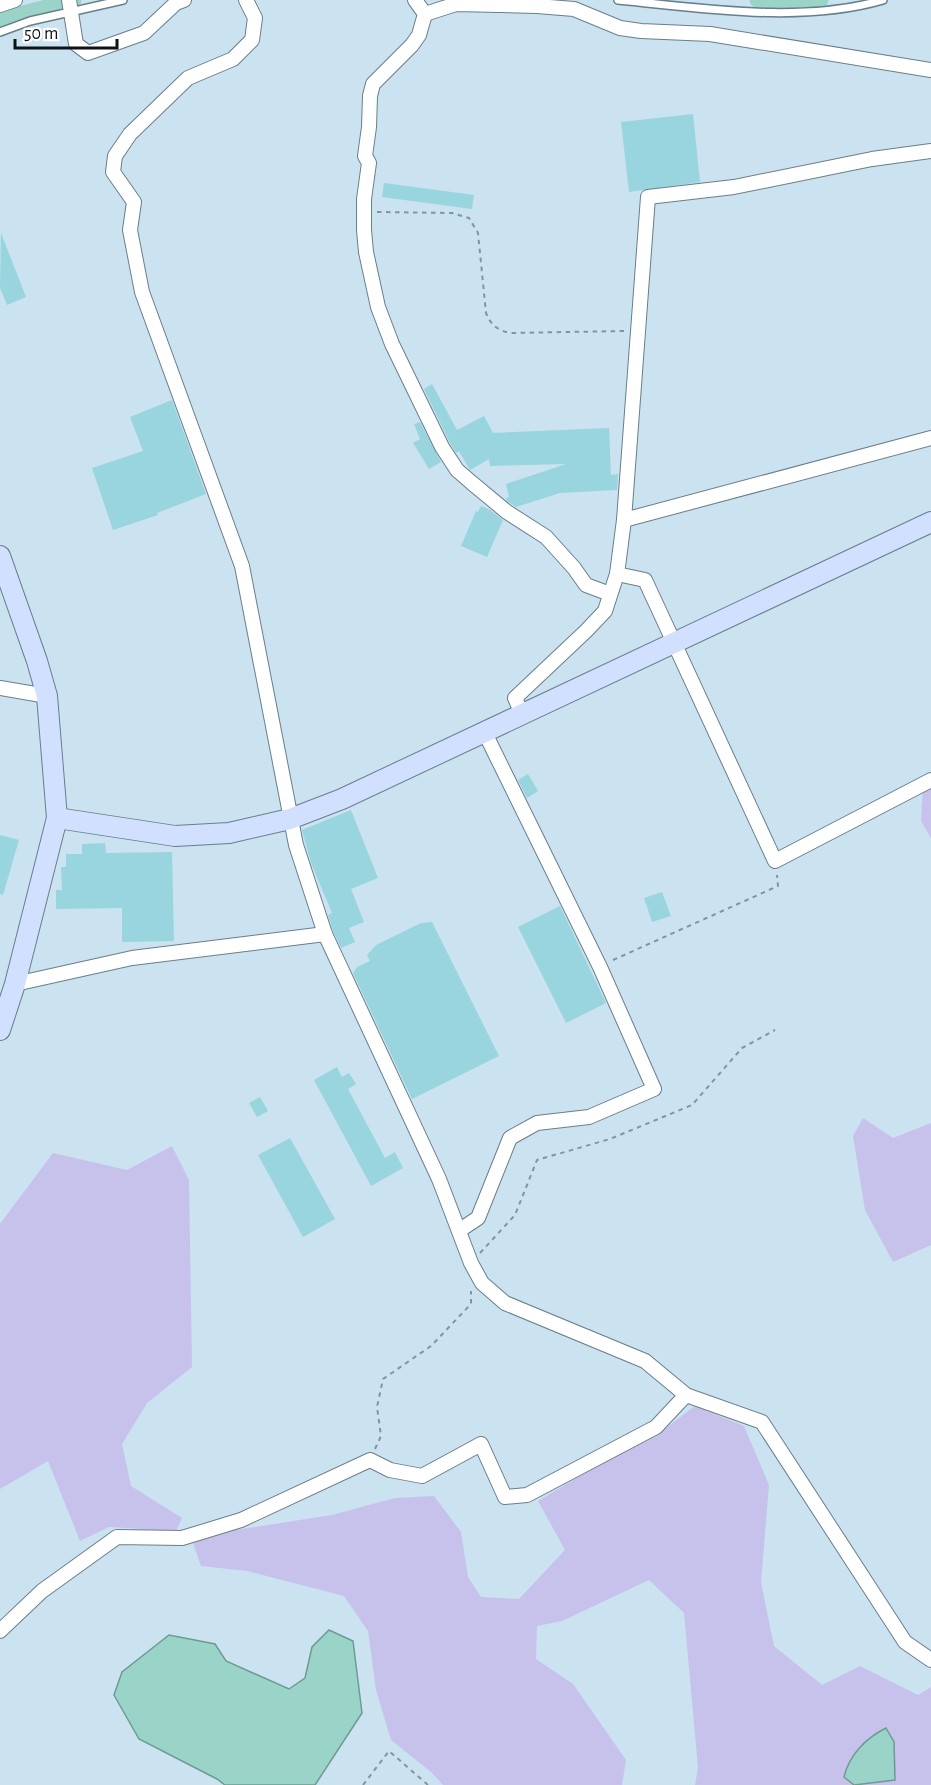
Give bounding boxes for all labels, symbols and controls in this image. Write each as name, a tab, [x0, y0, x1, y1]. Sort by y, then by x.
scale bar	[15, 12, 117, 50]
text: 50 m	[24, 25, 58, 43]

